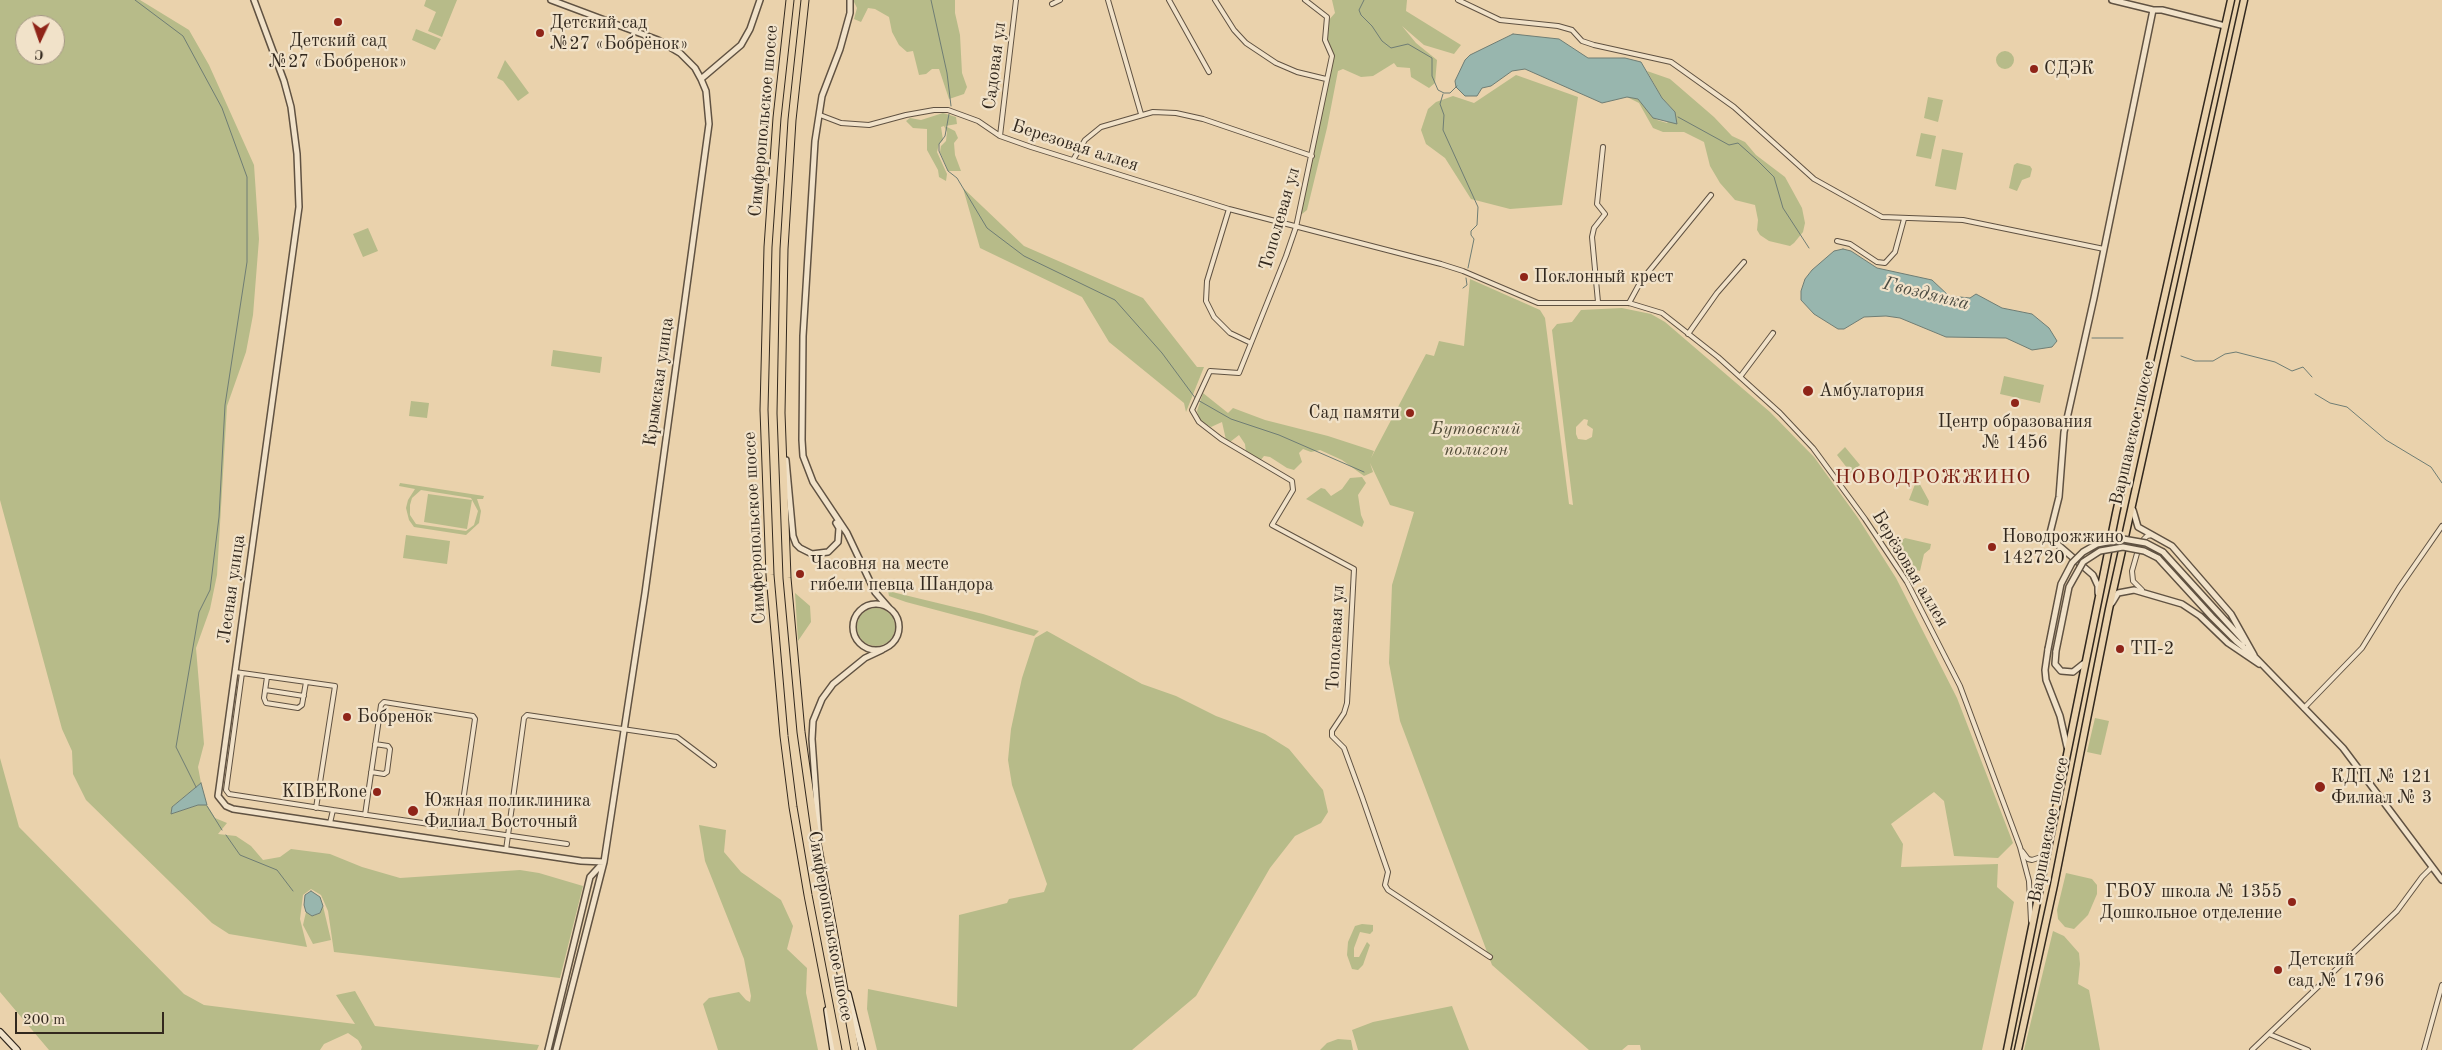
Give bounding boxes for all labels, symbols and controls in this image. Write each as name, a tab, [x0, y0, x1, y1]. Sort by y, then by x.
place label: Детский сад №27 «Бобрёнок»	[550, 12, 688, 54]
north arrow	[15, 15, 65, 65]
marker: Детский сад №27 «Бобренок»	[332, 16, 344, 28]
street label: Садовая ул	[979, 21, 1011, 111]
street label: Симферопольское шоссе	[745, 24, 783, 218]
marker: Детский сад №27 «Бобрёнок»	[534, 27, 546, 39]
place label: Детский сад №27 «Бобренок»	[269, 30, 407, 72]
text: С	[34, 47, 44, 61]
place label: СДЭК	[2044, 58, 2094, 80]
marker: СДЭК	[2028, 63, 2040, 75]
street label: Березовая аллея	[1009, 115, 1141, 177]
street label: Тополевая ул	[1255, 165, 1305, 273]
place label: Поклонный крест	[1534, 266, 1673, 288]
marker: Поклонный крест	[1518, 271, 1530, 283]
water label: Гвоздянка	[1880, 272, 1972, 316]
street label: Крымская улица	[639, 316, 679, 448]
street label: Варшавское шоссе	[2106, 359, 2160, 507]
place label: Амбулатория	[1819, 380, 1924, 402]
marker: Амбулатория	[1801, 384, 1815, 398]
marker: Центр образования № 1456	[2009, 397, 2021, 409]
place label: Сад памяти	[1309, 402, 1400, 424]
marker: Сад памяти	[1404, 407, 1416, 419]
place label: Центр образования № 1456	[1938, 411, 2092, 454]
park label: Бутовский полигон	[1431, 418, 1521, 460]
street label: Симферопольское шоссе	[739, 431, 771, 625]
district label: НОВОДРОЖЖИНО	[1833, 466, 2033, 490]
street label: Берёзовая аллея	[1867, 507, 1953, 631]
place label: Новодрожжино 142720	[2002, 526, 2124, 568]
street label: Лесная улица	[214, 533, 250, 645]
marker: Новодрожжино 142720	[1986, 541, 1998, 553]
place label: Часовня на месте гибели певца Шандора	[810, 553, 994, 596]
marker: Часовня на месте гибели певца Шандора	[794, 568, 806, 580]
street label: Тополевая ул	[1322, 584, 1350, 692]
place label: ТП-2	[2130, 638, 2174, 660]
marker: ТП-2	[2114, 643, 2126, 655]
place label: Бобренок	[357, 706, 433, 728]
marker: Бобренок	[341, 711, 353, 723]
street label: Варшавское шоссе	[2024, 755, 2074, 905]
place label: КДП № 121 Филиал № 3	[2331, 766, 2432, 809]
marker: КДП № 121 Филиал № 3	[2313, 780, 2327, 794]
place label: KIBERone	[282, 781, 367, 803]
marker: KIBERone	[371, 786, 383, 798]
place label: Южная поликлиника Филиал Восточный	[424, 790, 591, 832]
marker: Южная поликлиника Филиал Восточный	[406, 804, 420, 818]
street label: Симферопольское шоссе	[803, 829, 857, 1023]
place label: ГБОУ школа № 1355 Дошкольное отделение	[2100, 881, 2282, 924]
marker: ГБОУ школа № 1355 Дошкольное отделение	[2286, 896, 2298, 908]
place label: Детский сад № 1796	[2288, 949, 2385, 992]
marker: Детский сад № 1796	[2272, 964, 2284, 976]
scale bar	[18, 1002, 166, 1034]
text: 200 m	[23, 1013, 65, 1028]

